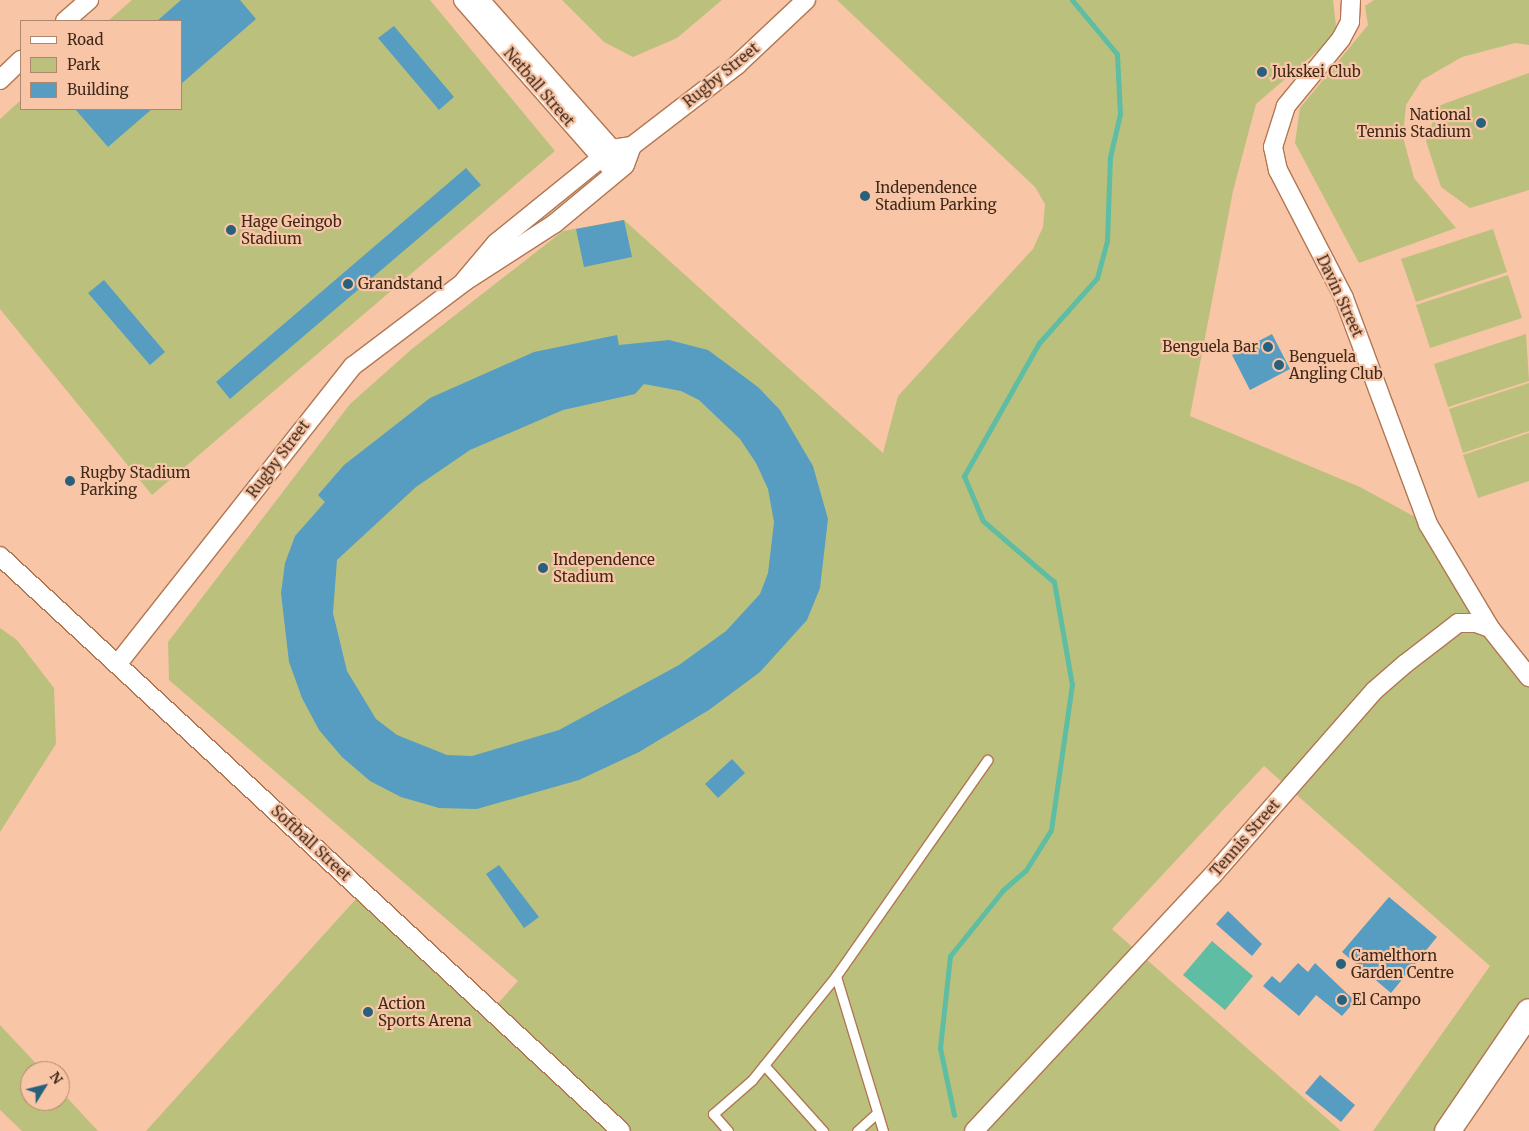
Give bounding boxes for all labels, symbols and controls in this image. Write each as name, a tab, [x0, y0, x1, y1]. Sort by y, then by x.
legend	[20, 20, 182, 110]
text: Road	[67, 30, 103, 49]
street label: Rugby Street	[679, 39, 763, 111]
street label: Netball Street	[500, 44, 578, 130]
text: Park	[67, 55, 100, 74]
place label: Jukskei Club	[1272, 63, 1361, 81]
marker: Jukskei Club	[1256, 66, 1268, 78]
text: Building	[67, 80, 129, 99]
place label: National Tennis Stadium	[1357, 105, 1471, 140]
marker: National Tennis Stadium	[1475, 117, 1487, 129]
place label: Independence Stadium Parking	[875, 178, 997, 213]
marker: Independence Stadium Parking	[859, 190, 871, 202]
place label: Hage Geingob Stadium	[241, 212, 342, 247]
marker: Hage Geingob Stadium	[225, 224, 237, 236]
street label: Davin Street	[1313, 252, 1367, 340]
place label: Grandstand	[358, 275, 443, 293]
marker: Grandstand	[342, 278, 354, 290]
place label: Benguela Bar	[1162, 338, 1258, 356]
marker: Benguela Bar	[1262, 341, 1274, 353]
place label: Benguela Angling Club	[1289, 347, 1383, 382]
marker: Benguela Angling Club	[1273, 359, 1285, 371]
street label: Rugby Street	[243, 417, 313, 501]
place label: Rugby Stadium Parking	[80, 463, 190, 498]
marker: Rugby Stadium Parking	[64, 475, 76, 487]
place label: Independence Stadium	[553, 550, 655, 585]
marker: Independence Stadium	[537, 562, 549, 574]
street label: Tennis Street	[1207, 796, 1283, 880]
street label: Softball Street	[267, 802, 355, 884]
place label: Camelthorn Garden Centre	[1351, 946, 1454, 981]
marker: Camelthorn Garden Centre	[1335, 958, 1347, 970]
place label: El Campo	[1352, 991, 1421, 1009]
place label: Action Sports Arena	[378, 994, 471, 1029]
marker: El Campo	[1336, 994, 1348, 1006]
marker: Action Sports Arena	[362, 1006, 374, 1018]
north arrow	[20, 1061, 70, 1111]
text: N	[46, 1068, 67, 1088]

